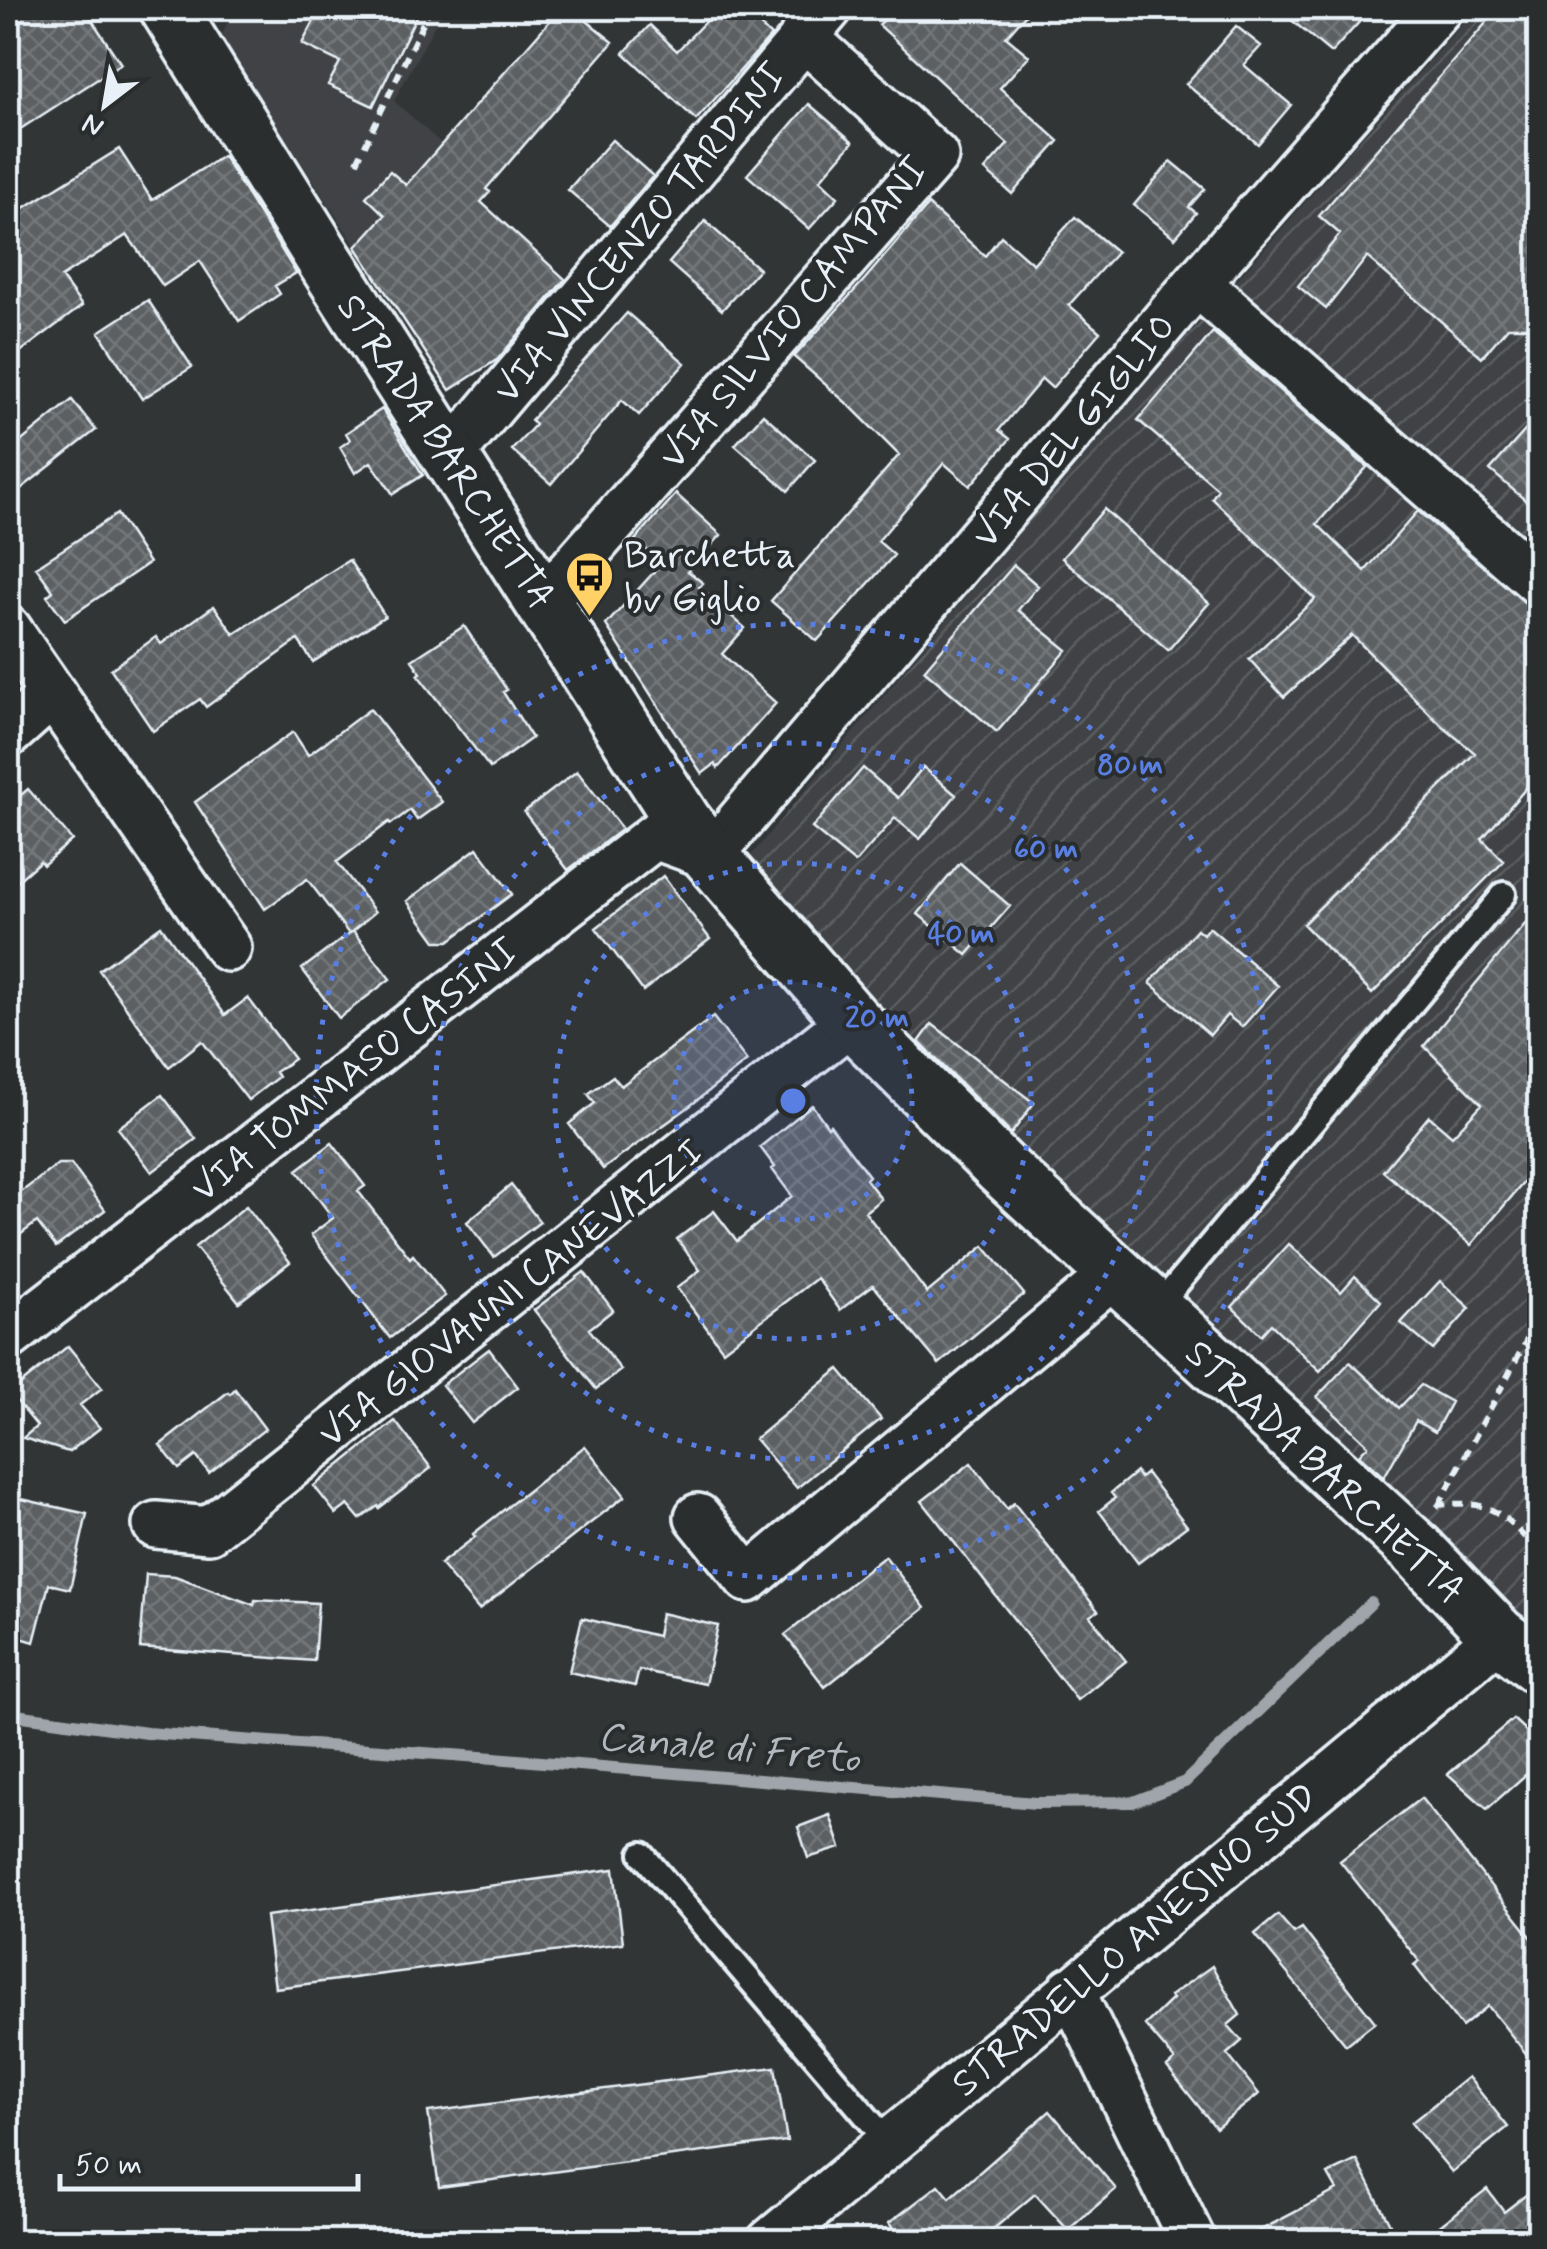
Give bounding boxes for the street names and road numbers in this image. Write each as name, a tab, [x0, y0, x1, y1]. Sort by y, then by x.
street label: VIA VINCENZO TARDINI	[484, 53, 798, 414]
street label: VIA SILVIO CAMPANI	[650, 147, 940, 480]
street label: STRADA BARCHETTA	[325, 285, 565, 619]
street label: VIA DEL GIGLIO	[962, 304, 1188, 559]
street label: VIA TOMMASO CASINI	[182, 928, 529, 1214]
street label: VIA GIOVANNI CANEVAZZI	[309, 1128, 714, 1460]
street label: STRADA BARCHETTA	[1174, 1330, 1475, 1616]
street label: STRADELLO ANESINO SUD	[942, 1773, 1329, 2109]

